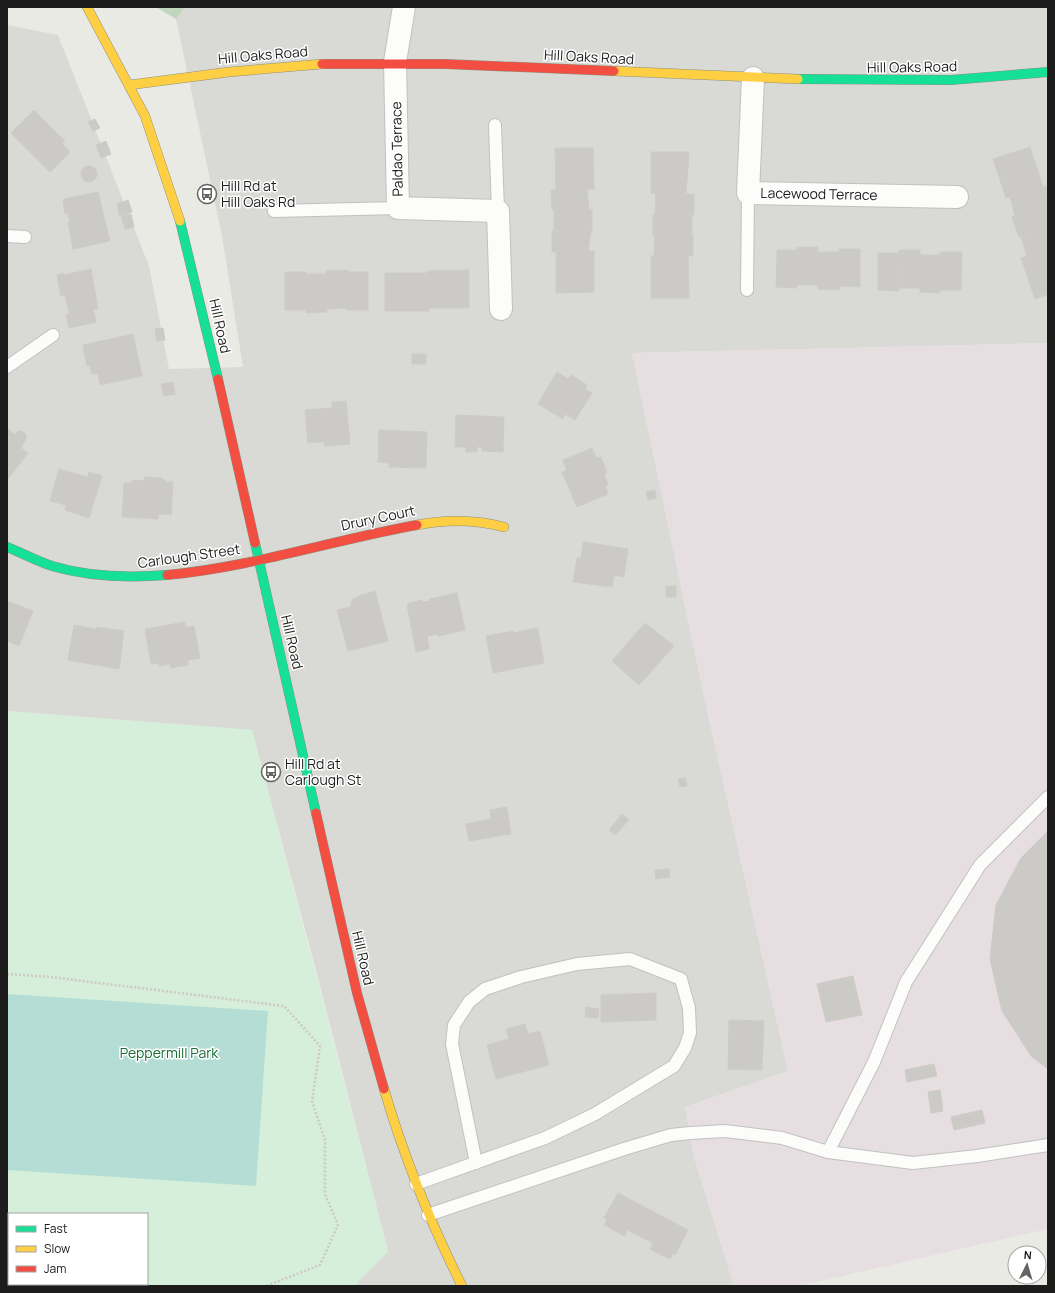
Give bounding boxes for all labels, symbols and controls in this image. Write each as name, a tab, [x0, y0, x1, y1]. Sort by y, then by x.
street label: Hill Oaks Road	[217, 41, 309, 68]
street label: Hill Oaks Road	[543, 45, 635, 68]
street label: Hill Oaks Road	[867, 56, 957, 77]
street label: Paldao Terrace	[386, 101, 407, 197]
place label: Hill Rd at Hill Oaks Rd	[221, 176, 295, 211]
bus stop icon: Hill Rd at Hill Oaks Rd	[196, 183, 218, 205]
street label: Lacewood Terrace	[760, 183, 878, 204]
street label: Hill Road	[205, 297, 236, 355]
street label: Drury Court	[339, 500, 417, 535]
street label: Carlough Street	[136, 539, 242, 572]
street label: Hill Road	[277, 613, 308, 671]
place label: Hill Rd at Carlough St	[285, 754, 362, 789]
bus stop icon: Hill Rd at Carlough St	[260, 761, 282, 783]
street label: Hill Road	[348, 929, 379, 987]
park label: Peppermill Park	[120, 1043, 219, 1062]
legend	[8, 1213, 148, 1285]
text: Fast	[44, 1220, 68, 1237]
text: Slow	[44, 1240, 70, 1257]
north arrow	[1007, 1245, 1047, 1285]
text: N	[1023, 1247, 1033, 1262]
text: Jam	[44, 1260, 66, 1277]

